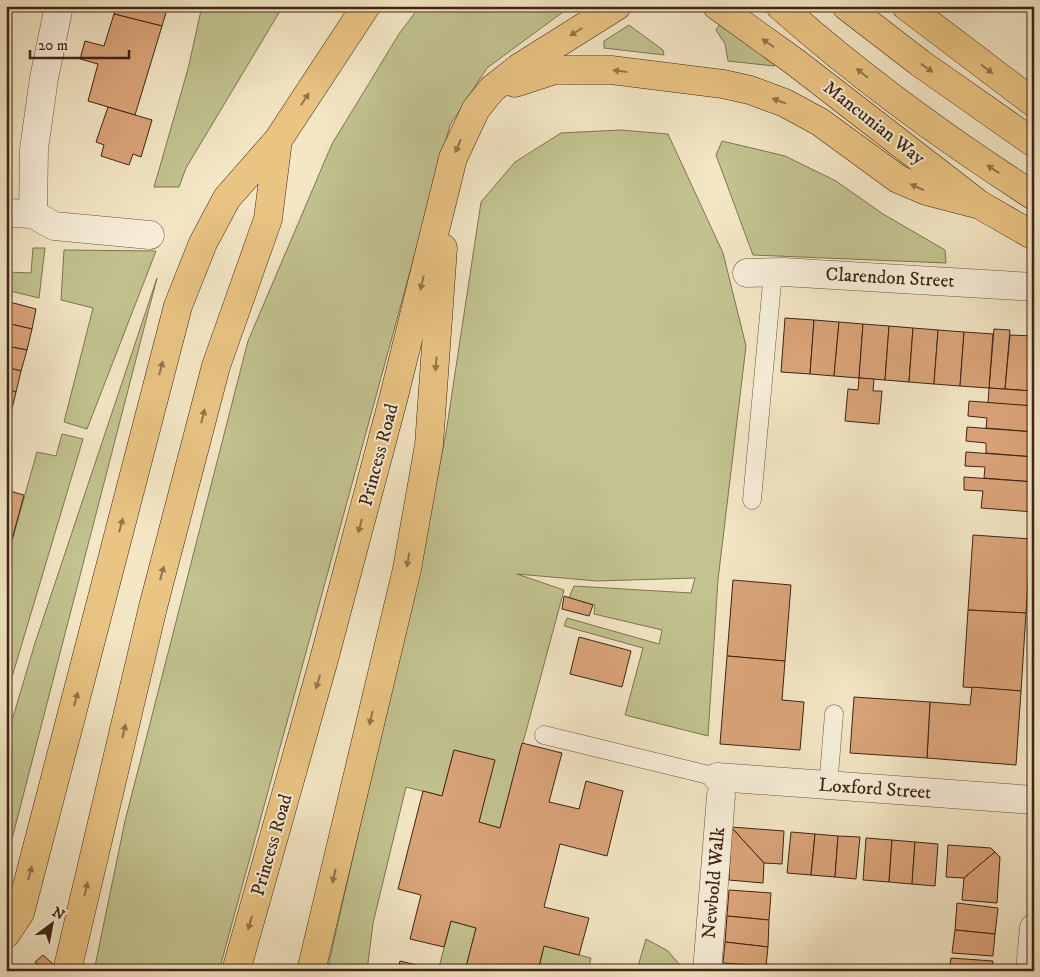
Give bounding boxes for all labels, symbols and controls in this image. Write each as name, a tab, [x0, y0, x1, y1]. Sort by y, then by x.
scale bar	[30, 28, 129, 60]
one-way arrow	[569, 28, 582, 37]
text: 20 m	[38, 36, 68, 55]
one-way arrow	[761, 38, 775, 48]
one-way arrow	[920, 63, 934, 73]
one-way arrow	[980, 64, 994, 74]
one-way arrow	[612, 67, 628, 75]
one-way arrow	[856, 67, 869, 78]
street label: Mancunian Way	[819, 76, 930, 170]
one-way arrow	[300, 92, 310, 106]
one-way arrow	[772, 97, 786, 105]
one-way arrow	[454, 139, 462, 153]
one-way arrow	[986, 165, 999, 174]
one-way arrow	[910, 183, 924, 191]
street label: Clarendon Street	[825, 263, 955, 293]
one-way arrow	[418, 276, 426, 291]
one-way arrow	[432, 357, 440, 373]
one-way arrow	[158, 360, 166, 375]
street label: Princess Road	[354, 401, 404, 509]
one-way arrow	[199, 408, 207, 423]
one-way arrow	[117, 517, 125, 532]
one-way arrow	[356, 518, 364, 533]
one-way arrow	[404, 552, 412, 568]
one-way arrow	[159, 566, 167, 581]
one-way arrow	[313, 675, 321, 690]
one-way arrow	[72, 692, 80, 707]
one-way arrow	[367, 710, 375, 725]
one-way arrow	[120, 724, 128, 739]
street label: Loxford Street	[818, 774, 932, 804]
street label: Princess Road	[246, 791, 298, 899]
street label: Newbold Walk	[698, 826, 730, 940]
one-way arrow	[26, 866, 34, 881]
one-way arrow	[330, 869, 338, 884]
one-way arrow	[82, 882, 90, 897]
north arrow	[28, 900, 78, 950]
text: N	[49, 903, 68, 925]
one-way arrow	[246, 916, 254, 931]

